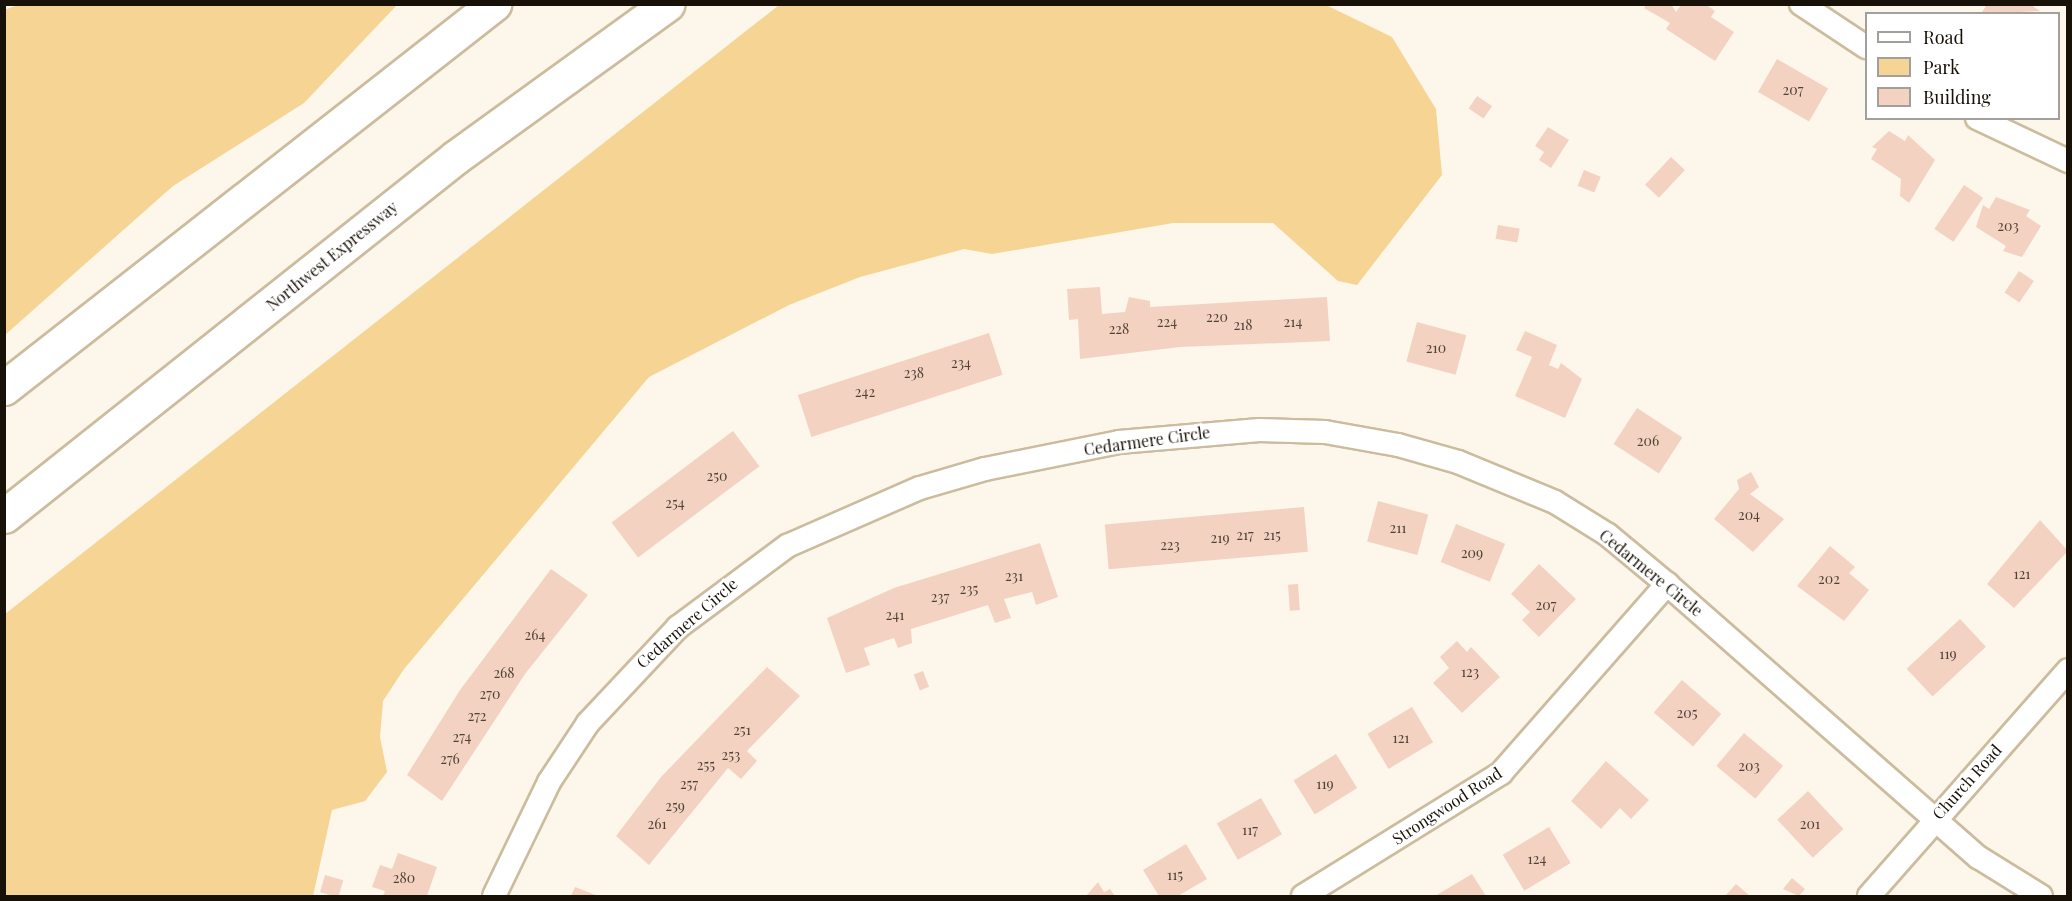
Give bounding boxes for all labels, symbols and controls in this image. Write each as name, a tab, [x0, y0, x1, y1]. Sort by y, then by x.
legend	[1865, 12, 2060, 120]
text: Road	[1923, 25, 1964, 49]
text: Park	[1923, 55, 1960, 79]
house number: 207	[1783, 82, 1803, 98]
text: Building	[1923, 85, 1991, 109]
street label: Northwest Expressway	[262, 197, 402, 315]
house number: 203	[1997, 218, 2019, 234]
house number: 220	[1206, 309, 1228, 325]
house number: 224	[1157, 314, 1177, 330]
house number: 214	[1284, 314, 1302, 330]
house number: 218	[1233, 317, 1253, 333]
house number: 228	[1109, 321, 1129, 337]
house number: 210	[1426, 340, 1446, 356]
house number: 234	[951, 355, 971, 371]
house number: 238	[904, 365, 924, 381]
house number: 242	[855, 384, 875, 400]
street label: Cedarmere Circle	[1083, 423, 1211, 459]
house number: 206	[1637, 433, 1659, 449]
house number: 250	[707, 468, 727, 484]
house number: 254	[665, 495, 685, 511]
house number: 204	[1738, 507, 1760, 523]
house number: 211	[1389, 520, 1407, 536]
street label: Cedarmere Circle	[1595, 525, 1707, 621]
house number: 217	[1236, 527, 1254, 543]
house number: 215	[1263, 527, 1281, 543]
house number: 219	[1210, 530, 1230, 546]
house number: 223	[1160, 537, 1180, 553]
house number: 209	[1461, 545, 1483, 561]
house number: 121	[2013, 566, 2031, 582]
house number: 231	[1005, 568, 1023, 584]
house number: 202	[1818, 571, 1840, 587]
street label: Cedarmere Circle	[633, 574, 741, 672]
house number: 235	[960, 581, 978, 597]
house number: 237	[931, 589, 949, 605]
house number: 207	[1536, 597, 1556, 613]
house number: 241	[886, 607, 904, 623]
house number: 264	[525, 627, 545, 643]
house number: 119	[1939, 646, 1957, 662]
house number: 123	[1461, 664, 1479, 680]
house number: 268	[493, 665, 515, 681]
house number: 270	[480, 686, 500, 702]
house number: 205	[1677, 705, 1697, 721]
house number: 272	[467, 708, 487, 724]
house number: 251	[733, 722, 751, 738]
house number: 274	[453, 729, 471, 745]
house number: 121	[1392, 730, 1410, 746]
street label: Church Road	[1928, 741, 2006, 823]
house number: 253	[722, 747, 740, 763]
house number: 276	[440, 751, 460, 767]
house number: 255	[697, 757, 715, 773]
house number: 203	[1738, 758, 1760, 774]
street label: Strongwood Road	[1389, 763, 1505, 849]
house number: 257	[680, 776, 698, 792]
house number: 119	[1316, 776, 1334, 792]
house number: 259	[665, 798, 685, 814]
house number: 261	[647, 816, 667, 832]
house number: 201	[1800, 816, 1820, 832]
house number: 117	[1242, 822, 1258, 838]
house number: 124	[1528, 851, 1546, 867]
house number: 115	[1167, 867, 1183, 883]
house number: 280	[393, 870, 415, 886]

